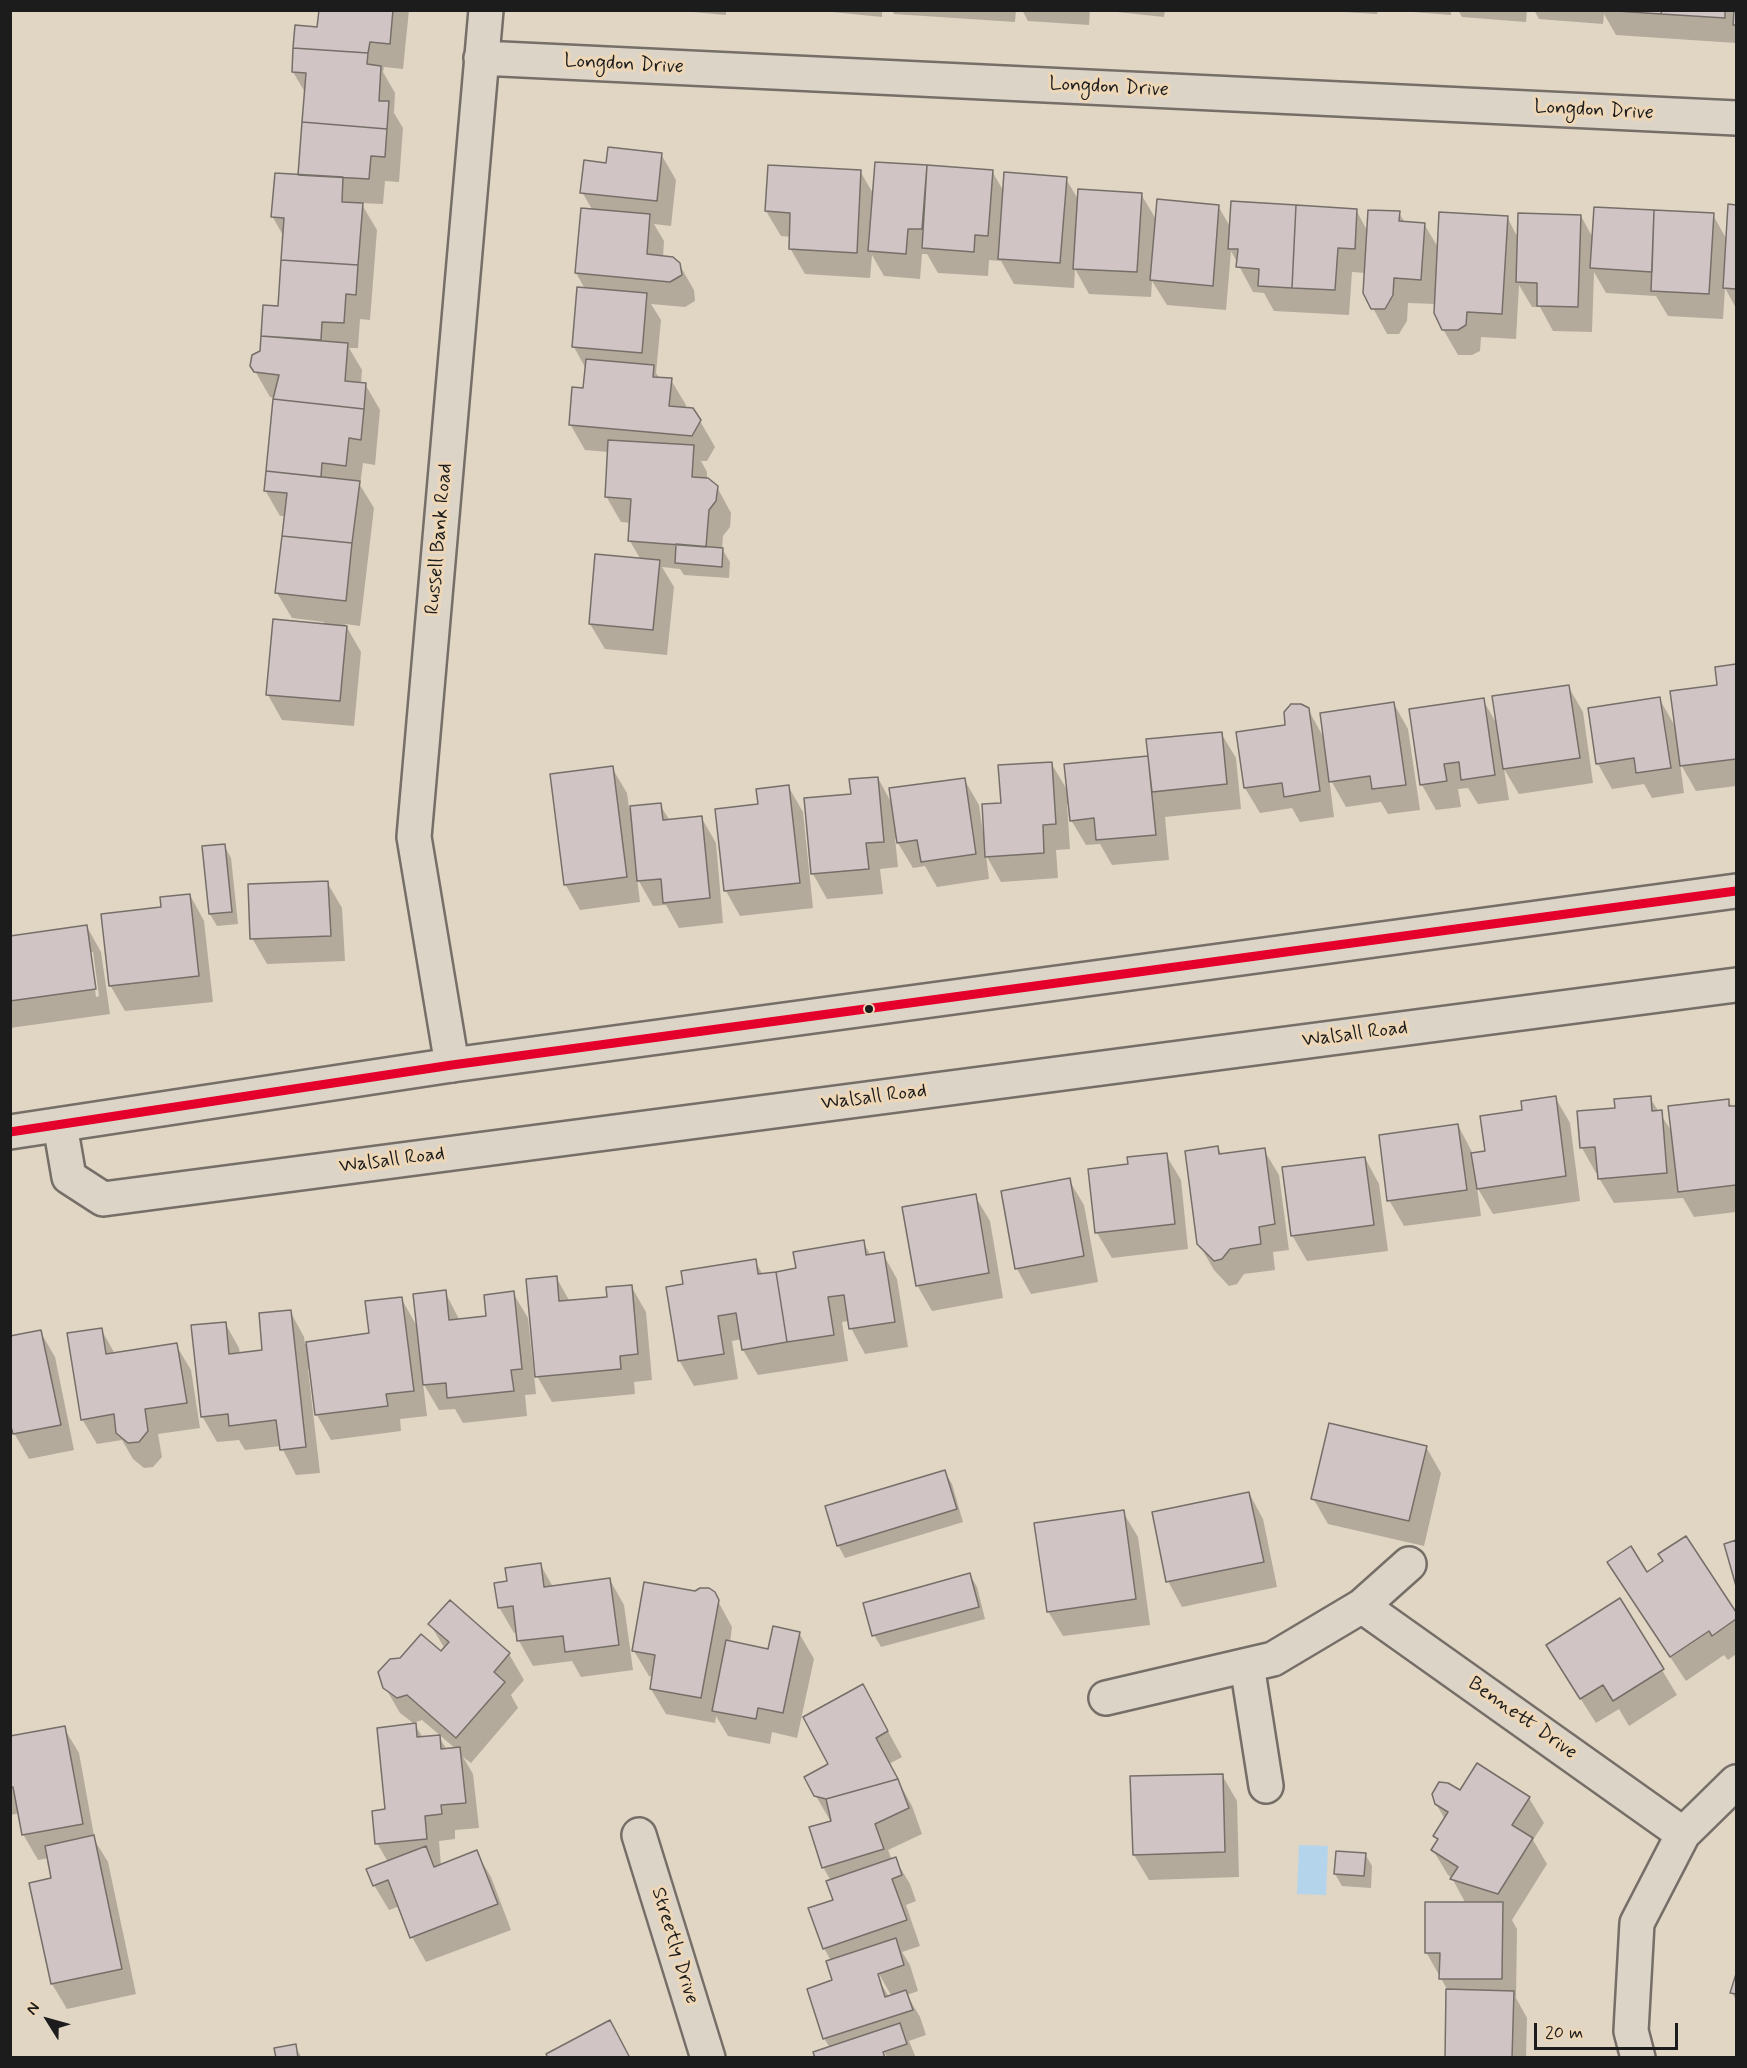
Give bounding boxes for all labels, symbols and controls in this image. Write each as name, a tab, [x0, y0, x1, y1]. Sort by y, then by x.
street label: Longdon Drive	[564, 50, 684, 80]
street label: Longdon Drive	[1049, 73, 1169, 103]
street label: Longdon Drive	[1534, 96, 1654, 126]
street label: Russell Bank Road	[421, 462, 459, 616]
unlabelled marker	[863, 1003, 875, 1015]
street label: Walsall Road	[1301, 1017, 1409, 1053]
street label: Walsall Road	[820, 1080, 928, 1116]
street label: Walsall Road	[338, 1143, 446, 1179]
street label: Bennett Drive	[1463, 1673, 1581, 1765]
street label: Streetly Drive	[645, 1885, 703, 2007]
north arrow	[18, 1990, 78, 2050]
text: N	[22, 1998, 45, 2019]
scale bar	[1537, 2011, 1681, 2049]
text: 20 m	[1545, 2021, 1583, 2045]

